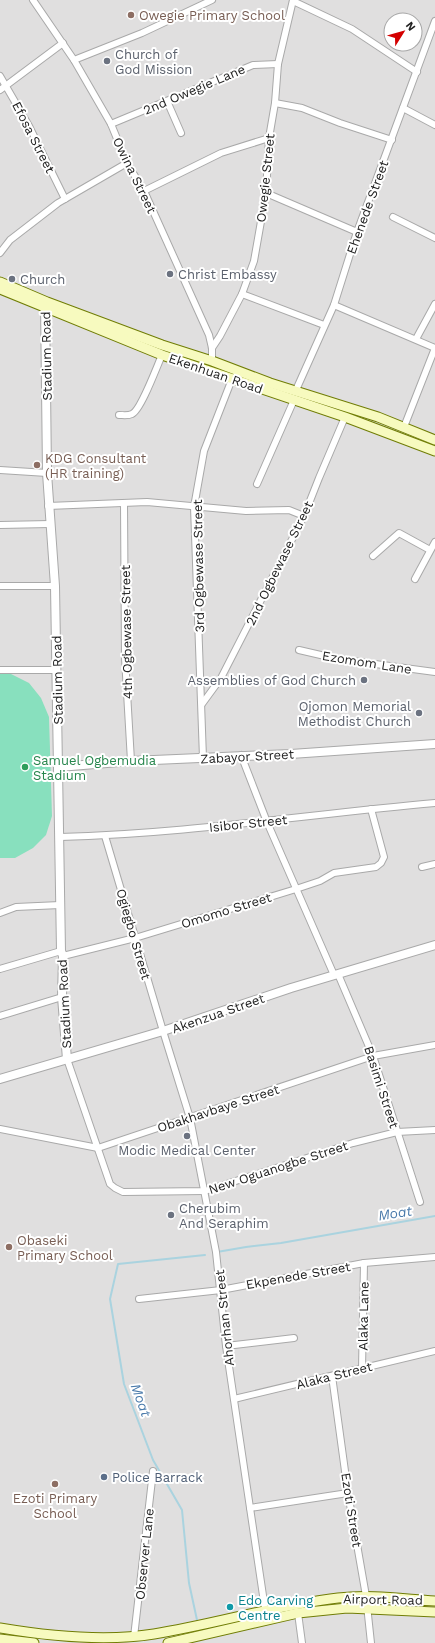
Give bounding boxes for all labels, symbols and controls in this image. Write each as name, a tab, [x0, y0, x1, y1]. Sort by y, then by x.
place label: Owegie Primary School	[139, 8, 285, 23]
marker: Owegie Primary School	[126, 10, 136, 20]
north arrow	[383, 12, 423, 52]
text: N	[403, 19, 418, 33]
place label: Church of God Mission	[115, 47, 192, 77]
marker: Church of God Mission	[102, 56, 112, 66]
street label: 2nd Owegie Lane	[141, 61, 247, 118]
street label: Efosa Street	[9, 99, 58, 176]
street label: Owegie Street	[253, 132, 278, 223]
street label: Owina Street	[110, 135, 160, 216]
street label: Ehenede Street	[344, 158, 392, 256]
place label: Christ Embassy	[178, 267, 277, 282]
marker: Christ Embassy	[165, 269, 175, 279]
place label: Church	[20, 272, 65, 287]
marker: Church	[7, 274, 17, 284]
street label: Stadium Road	[38, 311, 55, 401]
street label: Ekenhuan Road	[167, 350, 265, 397]
place label: KDG Consultant (HR training)	[45, 451, 147, 481]
marker: KDG Consultant (HR training)	[32, 460, 42, 470]
street label: 2nd Ogbewase Street	[243, 498, 316, 628]
street label: 3rd Ogbewase Street	[190, 499, 207, 633]
street label: 4th Ogbewase Street	[118, 564, 135, 699]
street label: Stadium Road	[49, 635, 66, 725]
street label: Ezomom Lane	[321, 648, 413, 677]
place label: Assemblies of God Church	[188, 673, 356, 688]
marker: Assemblies of God Church	[359, 675, 369, 685]
place label: Ojomon Memorial Methodist Church	[298, 699, 411, 729]
marker: Ojomon Memorial Methodist Church	[414, 708, 424, 718]
street label: Zabayor Street	[200, 747, 295, 766]
place label: Samuel Ogbemudia Stadium	[33, 753, 157, 783]
marker: Samuel Ogbemudia Stadium	[20, 762, 30, 772]
street label: Isibor Street	[208, 812, 288, 835]
street label: Ogiegbo Street	[113, 887, 154, 982]
street label: Omomo Street	[179, 889, 274, 931]
street label: Stadium Road	[55, 959, 74, 1049]
street label: Akenzua Street	[170, 990, 267, 1036]
street label: Basimi Street	[361, 1044, 402, 1131]
street label: Obakhavbaye Street	[155, 1081, 282, 1135]
marker: Modic Medical Center	[182, 1131, 192, 1141]
street label: New Oguanogbe Street	[207, 1138, 350, 1197]
place label: Modic Medical Center	[118, 1143, 256, 1158]
place label: Cherubim And Seraphim	[179, 1201, 269, 1231]
water label: Moat	[377, 1202, 413, 1224]
marker: Cherubim And Seraphim	[166, 1210, 176, 1220]
place label: Obaseki Primary School	[17, 1233, 113, 1263]
marker: Obaseki Primary School	[4, 1242, 14, 1252]
street label: Ekpenede Street	[245, 1259, 352, 1292]
street label: Ahorhan Street	[212, 1269, 237, 1367]
street label: Alaka Lane	[355, 1281, 372, 1351]
street label: Alaka Street	[295, 1359, 374, 1392]
water label: Moat	[128, 1381, 154, 1419]
place label: Police Barrack	[112, 1470, 203, 1485]
marker: Police Barrack	[99, 1472, 109, 1482]
street label: Ezoti Street	[338, 1472, 365, 1549]
marker: Ezoti Primary School	[50, 1479, 60, 1489]
place label: Ezoti Primary School	[13, 1491, 98, 1521]
street label: Observer Lane	[132, 1508, 157, 1601]
street label: Airport Road	[343, 1591, 423, 1608]
place label: Edo Carving Centre	[238, 1593, 313, 1623]
marker: Edo Carving Centre	[225, 1602, 235, 1612]

